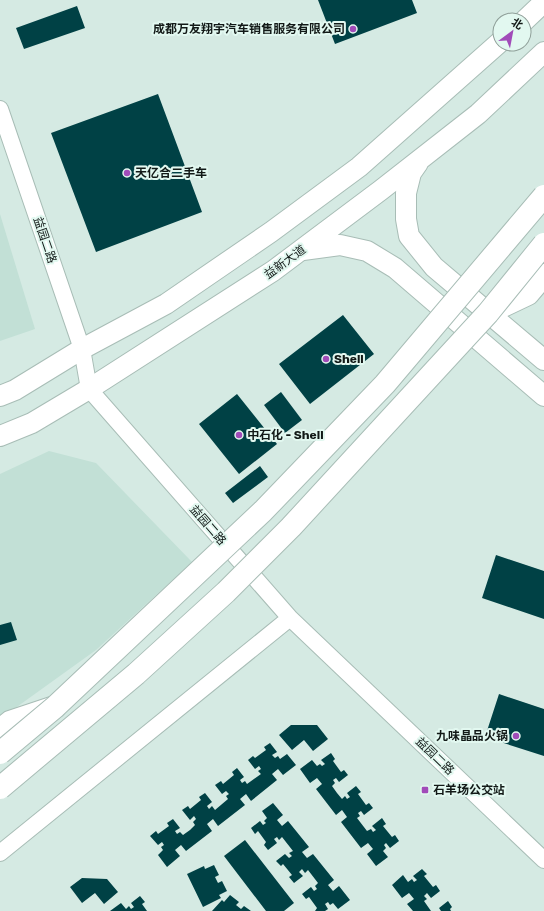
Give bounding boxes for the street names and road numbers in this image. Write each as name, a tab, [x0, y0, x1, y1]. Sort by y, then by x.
street label: 益园二路	[31, 215, 59, 265]
street label: 益新大道	[261, 242, 309, 282]
street label: 益园二路	[187, 502, 229, 548]
street label: 益园二路	[413, 734, 457, 778]

